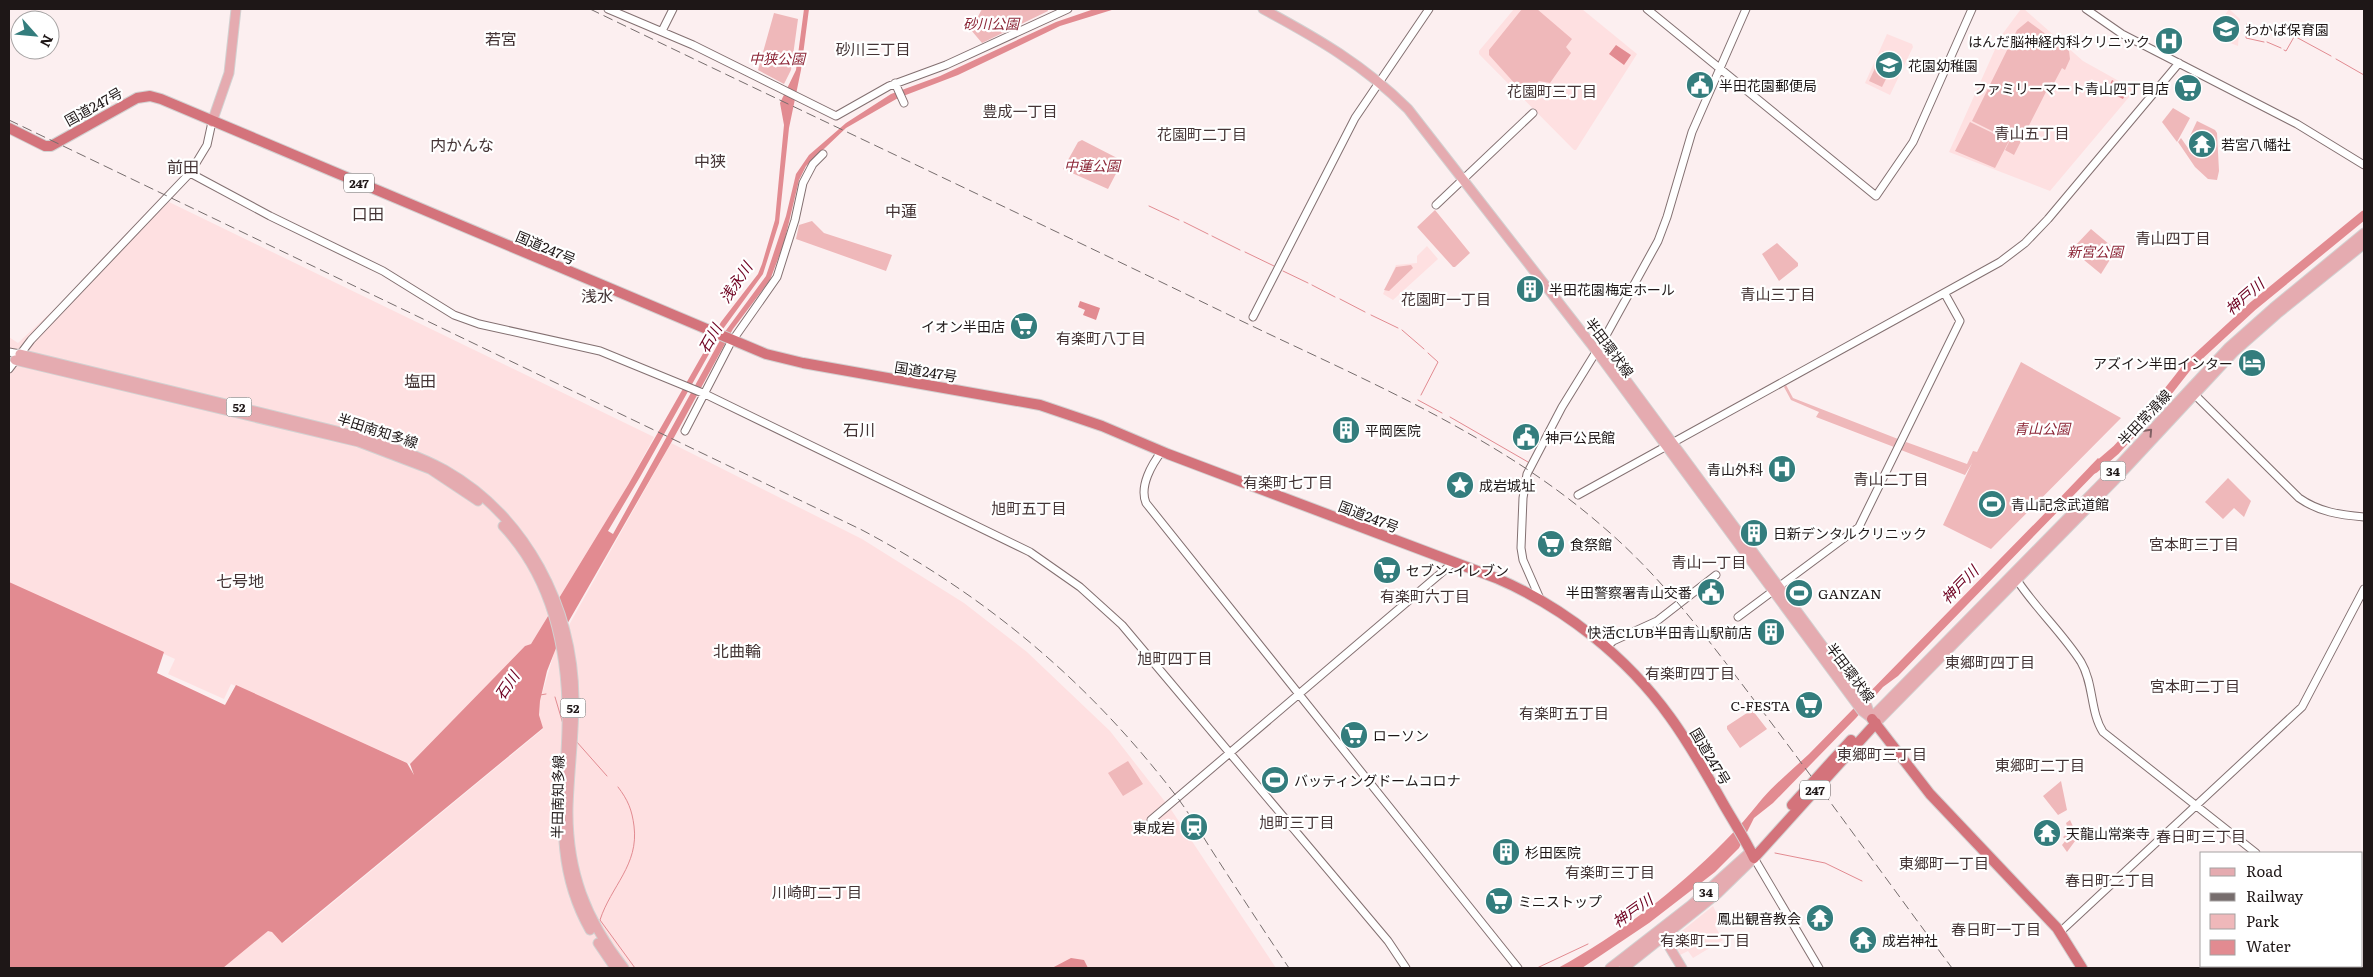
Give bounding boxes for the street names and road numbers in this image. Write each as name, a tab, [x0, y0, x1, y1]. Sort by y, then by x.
street label: 国道247号	[60, 82, 126, 130]
road number: 247	[344, 174, 374, 192]
street label: 国道247号	[513, 225, 579, 269]
street label: 半田環状線	[1581, 313, 1639, 381]
street label: 国道247号	[893, 356, 959, 386]
street label: 半田常滑線	[2113, 385, 2175, 449]
road number: 52	[226, 398, 252, 417]
street label: 半田南知多線	[335, 408, 421, 452]
road number: 34	[2100, 462, 2126, 481]
street label: 国道247号	[1336, 495, 1402, 537]
street label: 半田環状線	[1822, 638, 1880, 706]
road number: 52	[560, 698, 586, 718]
street label: 国道247号	[1686, 724, 1736, 788]
street label: 半田南知多線	[546, 755, 568, 839]
road number: 247	[1800, 780, 1830, 800]
road number: 34	[1694, 882, 1718, 902]

